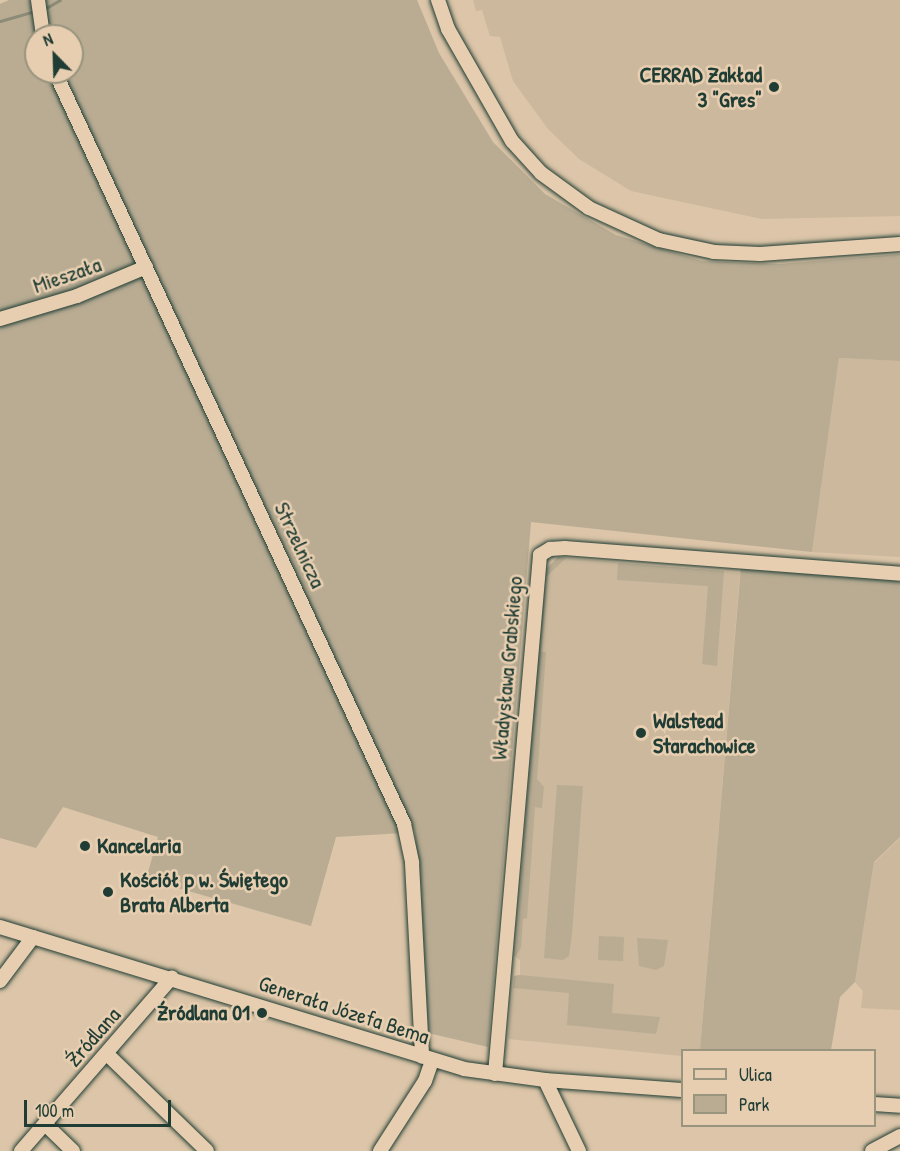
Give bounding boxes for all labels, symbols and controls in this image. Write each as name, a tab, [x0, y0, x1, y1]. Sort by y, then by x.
north arrow	[24, 24, 84, 84]
text: N	[40, 27, 56, 51]
place label: CERRAD Zakład 3 "Gres"	[640, 61, 762, 112]
marker: CERRAD Zakład 3 "Gres"	[767, 80, 781, 94]
street label: Mieszała	[29, 251, 105, 299]
street label: Strzelnicza	[269, 498, 331, 592]
street label: Władysława Grabskiego	[486, 575, 528, 761]
place label: Walstead Starachowice	[653, 707, 755, 758]
marker: Walstead Starachowice	[634, 726, 648, 740]
place label: Kancelaria	[97, 833, 181, 859]
marker: Kancelaria	[78, 839, 92, 853]
place label: Kościół p w. Świętego Brata Alberta	[120, 866, 288, 918]
marker: Kościół p w. Świętego Brata Alberta	[101, 885, 115, 899]
street label: Generała Józefa Bema	[256, 970, 432, 1050]
place label: Źródlana 01	[157, 1000, 250, 1026]
street label: Źródlana	[60, 1002, 126, 1072]
marker: Źródlana 01	[255, 1006, 269, 1020]
legend	[681, 1049, 876, 1127]
text: Ulica	[739, 1062, 772, 1087]
scale bar	[27, 1088, 174, 1126]
text: Park	[739, 1092, 769, 1117]
text: 100 m	[35, 1098, 74, 1123]

